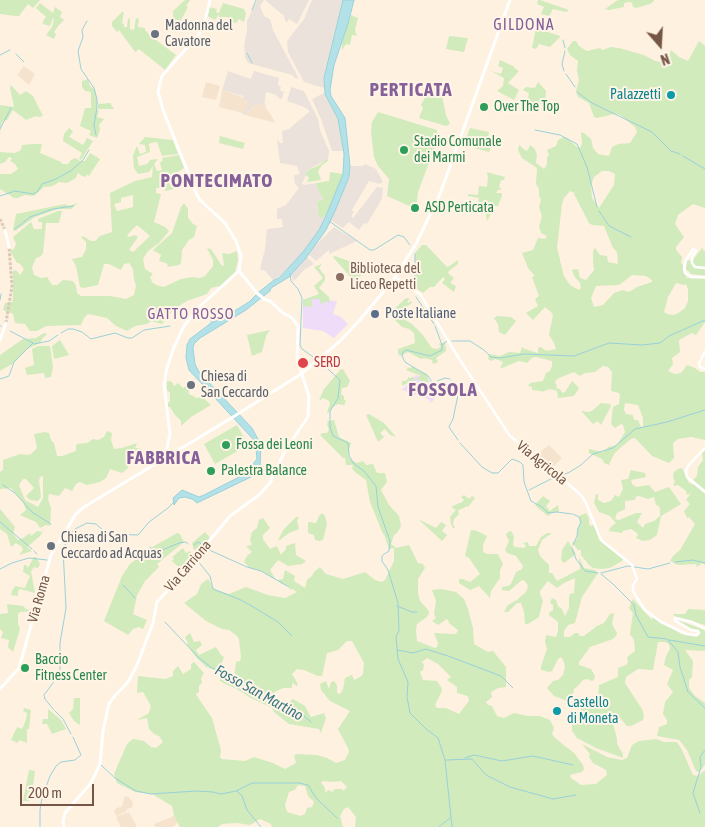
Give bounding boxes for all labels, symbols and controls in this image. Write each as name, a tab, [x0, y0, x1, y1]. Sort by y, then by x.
district label: GILDONA	[492, 15, 556, 35]
place label: Madonna del Cavatore	[165, 18, 233, 50]
north arrow	[635, 20, 685, 70]
marker: Madonna del Cavatore	[149, 28, 161, 40]
text: N	[658, 50, 671, 68]
district label: PERTICATA	[368, 79, 454, 101]
place label: Palazzetti	[610, 87, 661, 103]
marker: Palazzetti	[665, 89, 677, 101]
place label: Over The Top	[494, 99, 560, 115]
marker: Over The Top	[478, 101, 490, 113]
place label: Stadio Comunale dei Marmi	[414, 134, 502, 166]
marker: Stadio Comunale dei Marmi	[398, 144, 410, 156]
district label: PONTECIMATO	[159, 170, 275, 192]
place label: ASD Perticata	[425, 200, 494, 216]
marker: ASD Perticata	[409, 202, 421, 214]
place label: Biblioteca del Liceo Repetti	[350, 261, 420, 294]
marker: Biblioteca del Liceo Repetti	[334, 271, 346, 283]
district label: GATTO ROSSO	[146, 305, 236, 323]
place label: Poste Italiane	[385, 306, 456, 322]
marker: Poste Italiane	[369, 308, 381, 320]
place label: SERD	[314, 355, 341, 371]
marker: SERD	[296, 356, 310, 370]
place label: Chiesa di San Ceccardo	[201, 369, 269, 402]
marker: Chiesa di San Ceccardo	[185, 379, 197, 391]
district label: FOSSOLA	[407, 379, 479, 401]
place label: Fossa dei Leoni	[236, 437, 313, 453]
street label: Via Agricola	[513, 437, 571, 489]
marker: Fossa dei Leoni	[220, 439, 232, 451]
district label: FABBRICA	[126, 447, 202, 469]
place label: Palestra Balance	[221, 463, 307, 479]
marker: Palestra Balance	[205, 465, 217, 477]
place label: Chiesa di San Ceccardo ad Acquas	[61, 530, 162, 562]
street label: Via Carriona	[161, 537, 215, 595]
marker: Chiesa di San Ceccardo ad Acquas	[45, 540, 57, 552]
street label: Via Roma	[24, 573, 54, 625]
place label: Baccio Fitness Center	[35, 652, 107, 684]
water label: Fosso San Martino	[212, 661, 306, 725]
marker: Baccio Fitness Center	[19, 662, 31, 674]
place label: Castello di Moneta	[567, 695, 618, 728]
marker: Castello di Moneta	[551, 705, 563, 717]
scale bar	[22, 774, 96, 806]
text: 200 m	[28, 784, 62, 801]

